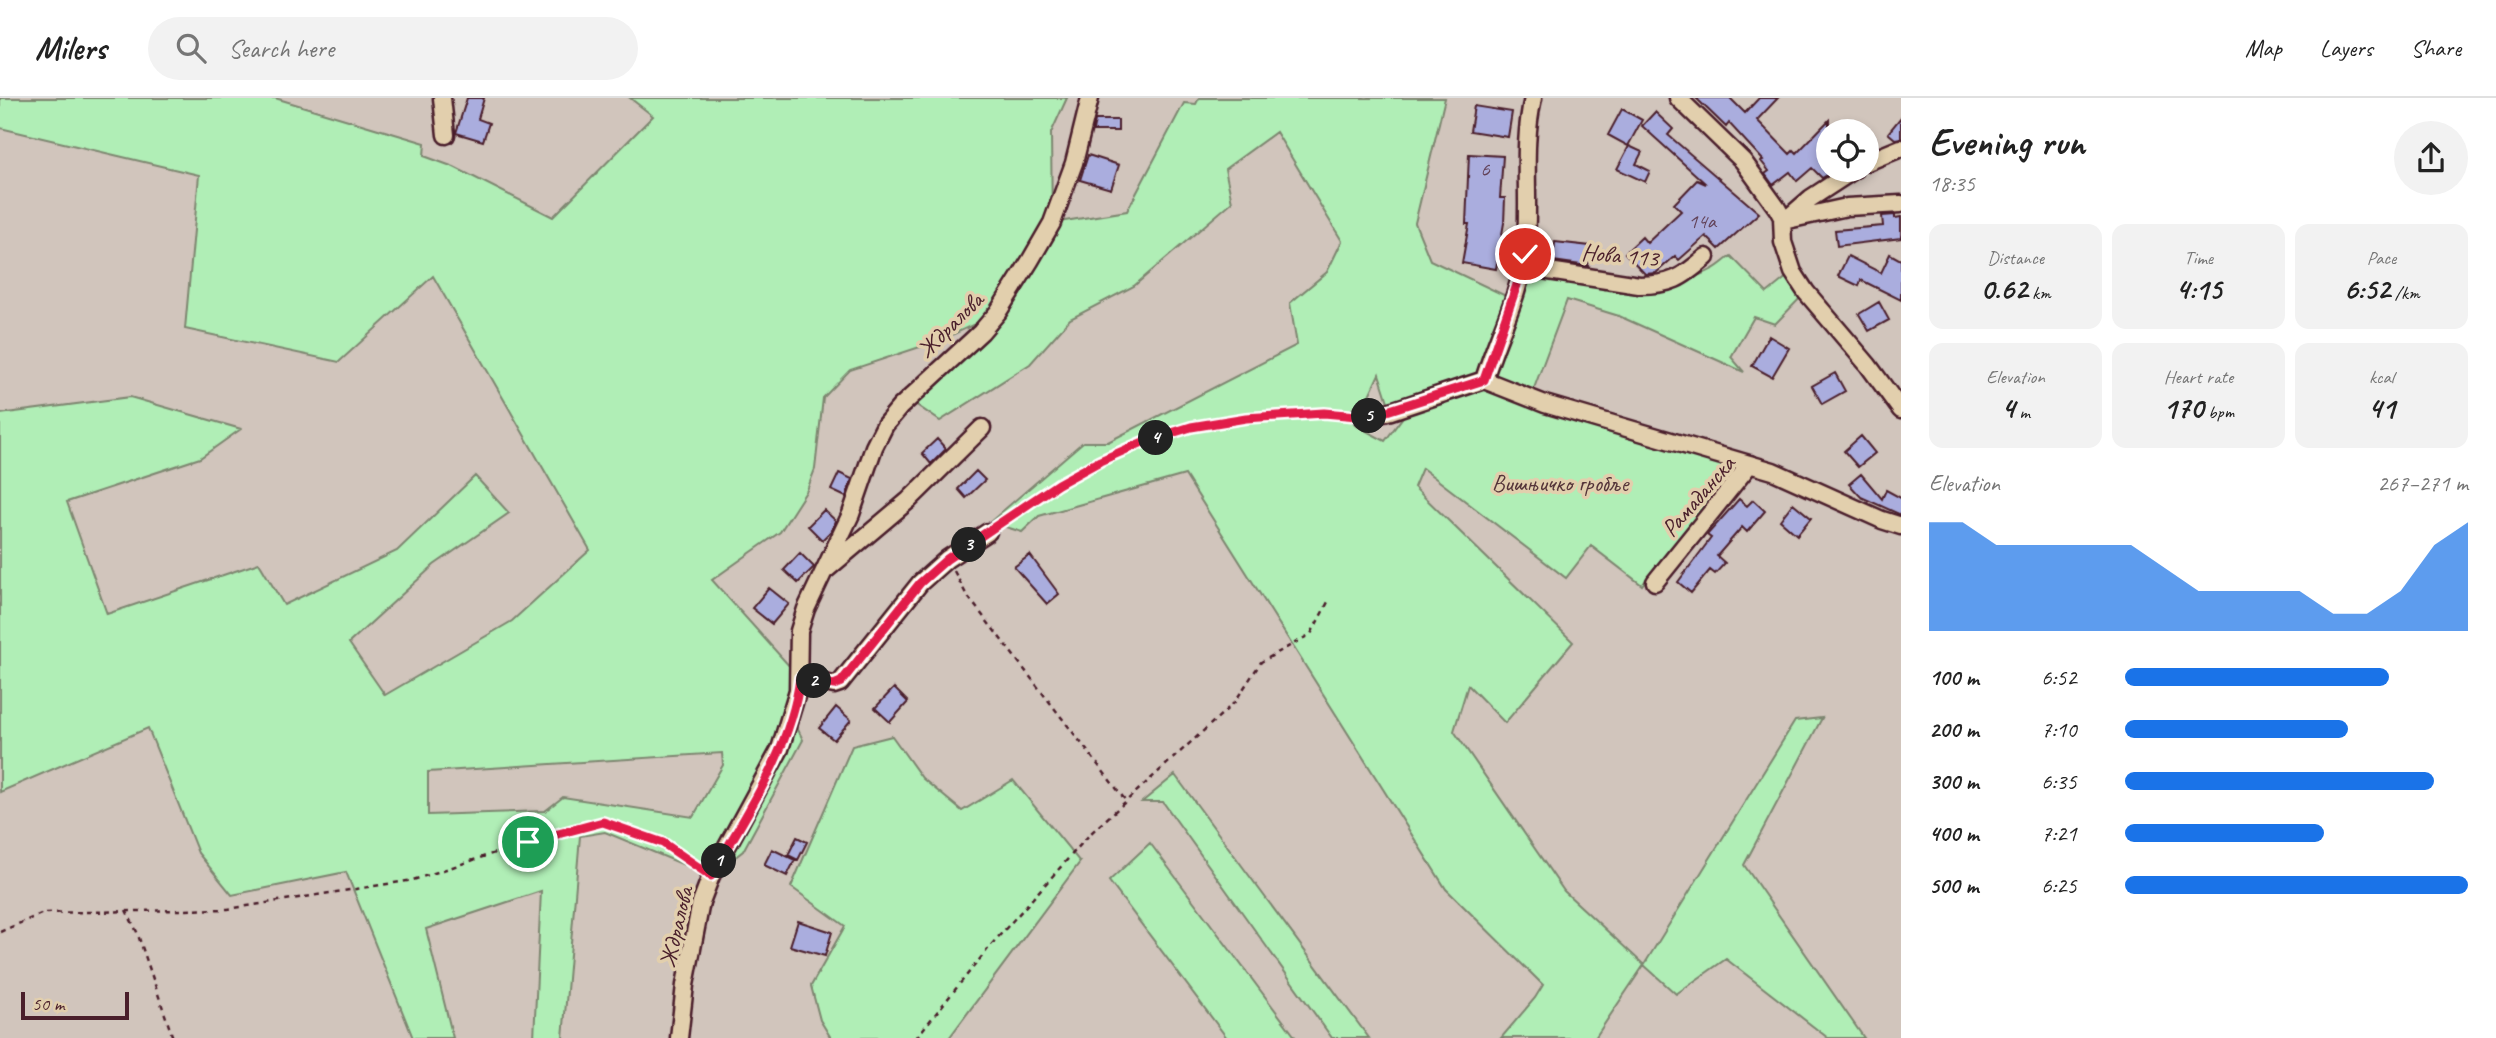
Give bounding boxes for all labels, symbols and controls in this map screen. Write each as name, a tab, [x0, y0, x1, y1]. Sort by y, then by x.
search box	[148, 17, 638, 80]
text: Milers	[35, 27, 106, 69]
icon: search	[172, 29, 210, 67]
text: Search here	[228, 32, 334, 65]
text: Map	[2245, 33, 2282, 63]
text: Layers	[2320, 33, 2373, 63]
text: Share	[2411, 33, 2461, 63]
map controls	[1816, 119, 1879, 182]
button: locate	[1816, 119, 1879, 182]
text: Evening run	[1929, 119, 2085, 166]
button: share	[2394, 121, 2468, 195]
house number: 6	[1480, 156, 1490, 182]
text: 18:35	[1929, 169, 1975, 198]
house number: 14a	[1688, 208, 1718, 234]
pin	[1495, 224, 1555, 284]
icon: check	[1506, 235, 1544, 273]
street label: Нова 113	[1580, 237, 1662, 273]
text: Distance	[1987, 246, 2044, 270]
text: Time	[2184, 246, 2213, 270]
text: Pace	[2367, 246, 2396, 270]
text: 0.62	[1980, 270, 2027, 308]
text: 4:15	[2176, 270, 2221, 308]
text: 6:52	[2343, 270, 2390, 308]
text: km	[2027, 281, 2051, 305]
text: /km	[2390, 281, 2420, 305]
street label: Ждралова	[910, 284, 991, 365]
text: Elevation	[1986, 365, 2045, 389]
text: Heart rate	[2164, 365, 2233, 389]
text: kcal	[2369, 365, 2394, 389]
text: 4	[2001, 389, 2015, 427]
text: 170	[2163, 389, 2203, 427]
text: 41	[2368, 389, 2395, 427]
pin: 5	[1352, 398, 1386, 434]
text: m	[2015, 400, 2030, 424]
text: bpm	[2203, 400, 2234, 424]
text: 5	[1364, 403, 1373, 427]
pin: 4	[1138, 420, 1174, 456]
text: 4	[1151, 425, 1160, 449]
street label: Рамаданска	[1655, 448, 1742, 543]
park label: Вишњичко гробље	[1492, 468, 1631, 498]
text: Elevation	[1929, 469, 2000, 498]
text: 267–271 m	[2377, 469, 2468, 498]
pin: 3	[951, 528, 986, 562]
text: 3	[964, 532, 973, 556]
text: 100 m	[1929, 663, 1979, 692]
text: 6:52	[2041, 663, 2077, 692]
pin: 2	[796, 664, 832, 698]
text: 2	[809, 668, 818, 692]
text: 200 m	[1929, 715, 1979, 744]
text: 7:10	[2041, 715, 2077, 744]
text: 300 m	[1929, 767, 1979, 796]
text: 6:35	[2041, 767, 2077, 796]
pin	[498, 812, 558, 872]
text: 400 m	[1929, 819, 1979, 848]
text: 7:21	[2041, 819, 2077, 848]
icon: arrive	[509, 823, 547, 861]
pin: 1	[702, 844, 736, 878]
text: 1	[714, 848, 723, 872]
text: 500 m	[1929, 871, 1978, 900]
text: 6:25	[2041, 871, 2077, 900]
street label: Ждралова	[652, 882, 700, 970]
scale bar	[21, 989, 130, 1021]
text: 50 m	[32, 992, 64, 1016]

